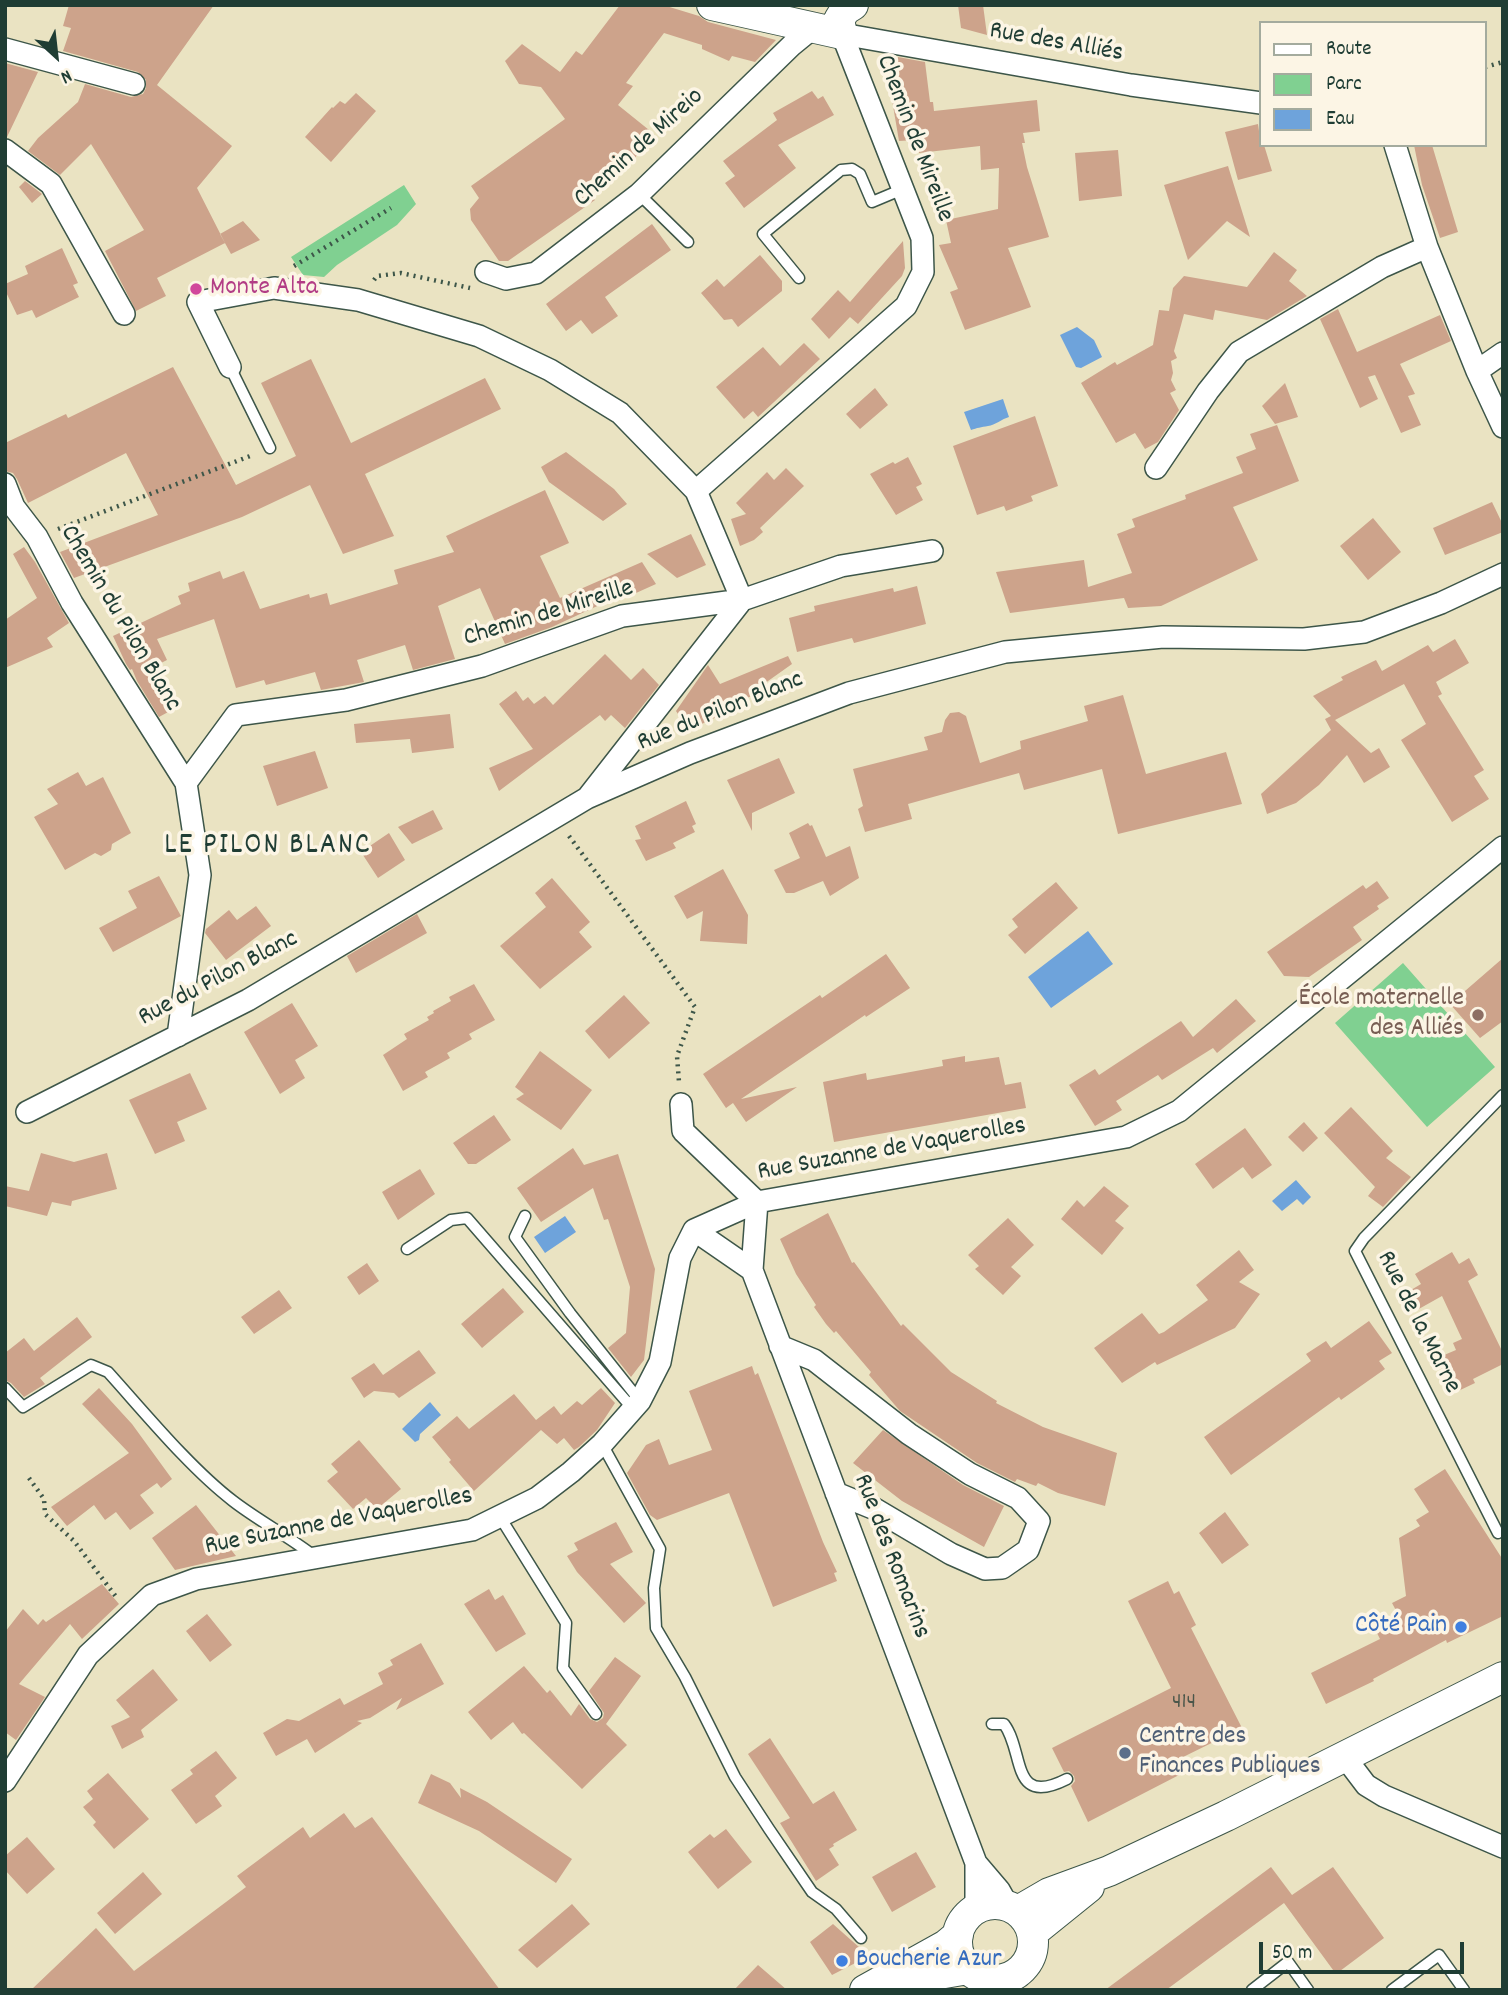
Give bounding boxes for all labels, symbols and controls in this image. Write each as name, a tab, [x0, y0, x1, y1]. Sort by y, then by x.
street label: Rue des Alliés	[987, 17, 1125, 71]
north arrow	[21, 21, 91, 91]
legend	[1260, 21, 1487, 147]
text: Route	[1326, 35, 1372, 65]
street label: Chemin de Mireille	[867, 51, 959, 227]
text: N	[55, 61, 76, 89]
text: Parc	[1326, 70, 1362, 100]
street label: Chemin de Mireio	[569, 83, 711, 215]
text: Eau	[1326, 105, 1354, 135]
place label: Monte Alta	[210, 273, 318, 305]
marker: Monte Alta	[188, 281, 204, 297]
street label: Chemin du Pilon Blanc	[51, 520, 187, 718]
street label: Chemin de Mireille	[460, 574, 638, 656]
street label: Rue du Pilon Blanc	[634, 666, 808, 760]
district label: LE PILON BLANC	[166, 830, 370, 866]
street label: Rue du Pilon Blanc	[134, 925, 304, 1035]
place label: École maternelle des Alliés	[1299, 984, 1464, 1046]
marker: École maternelle des Alliés	[1470, 1007, 1486, 1023]
street label: Rue Suzanne de Vaquerolles	[755, 1112, 1029, 1190]
street label: Rue de la Marne	[1368, 1247, 1466, 1399]
street label: Rue des Romarins	[844, 1470, 936, 1644]
street label: Rue Suzanne de Vaquerolles	[203, 1482, 475, 1564]
place label: Côté Pain	[1355, 1611, 1447, 1643]
marker: Côté Pain	[1453, 1619, 1469, 1635]
house number: 414	[1172, 1690, 1196, 1718]
place label: Centre des Finances Publiques	[1139, 1722, 1321, 1784]
marker: Centre des Finances Publiques	[1117, 1745, 1133, 1761]
scale bar	[1263, 1928, 1468, 1972]
text: 50 m	[1272, 1939, 1312, 1969]
place label: Boucherie Azur	[856, 1945, 1002, 1977]
marker: Boucherie Azur	[834, 1953, 850, 1969]

